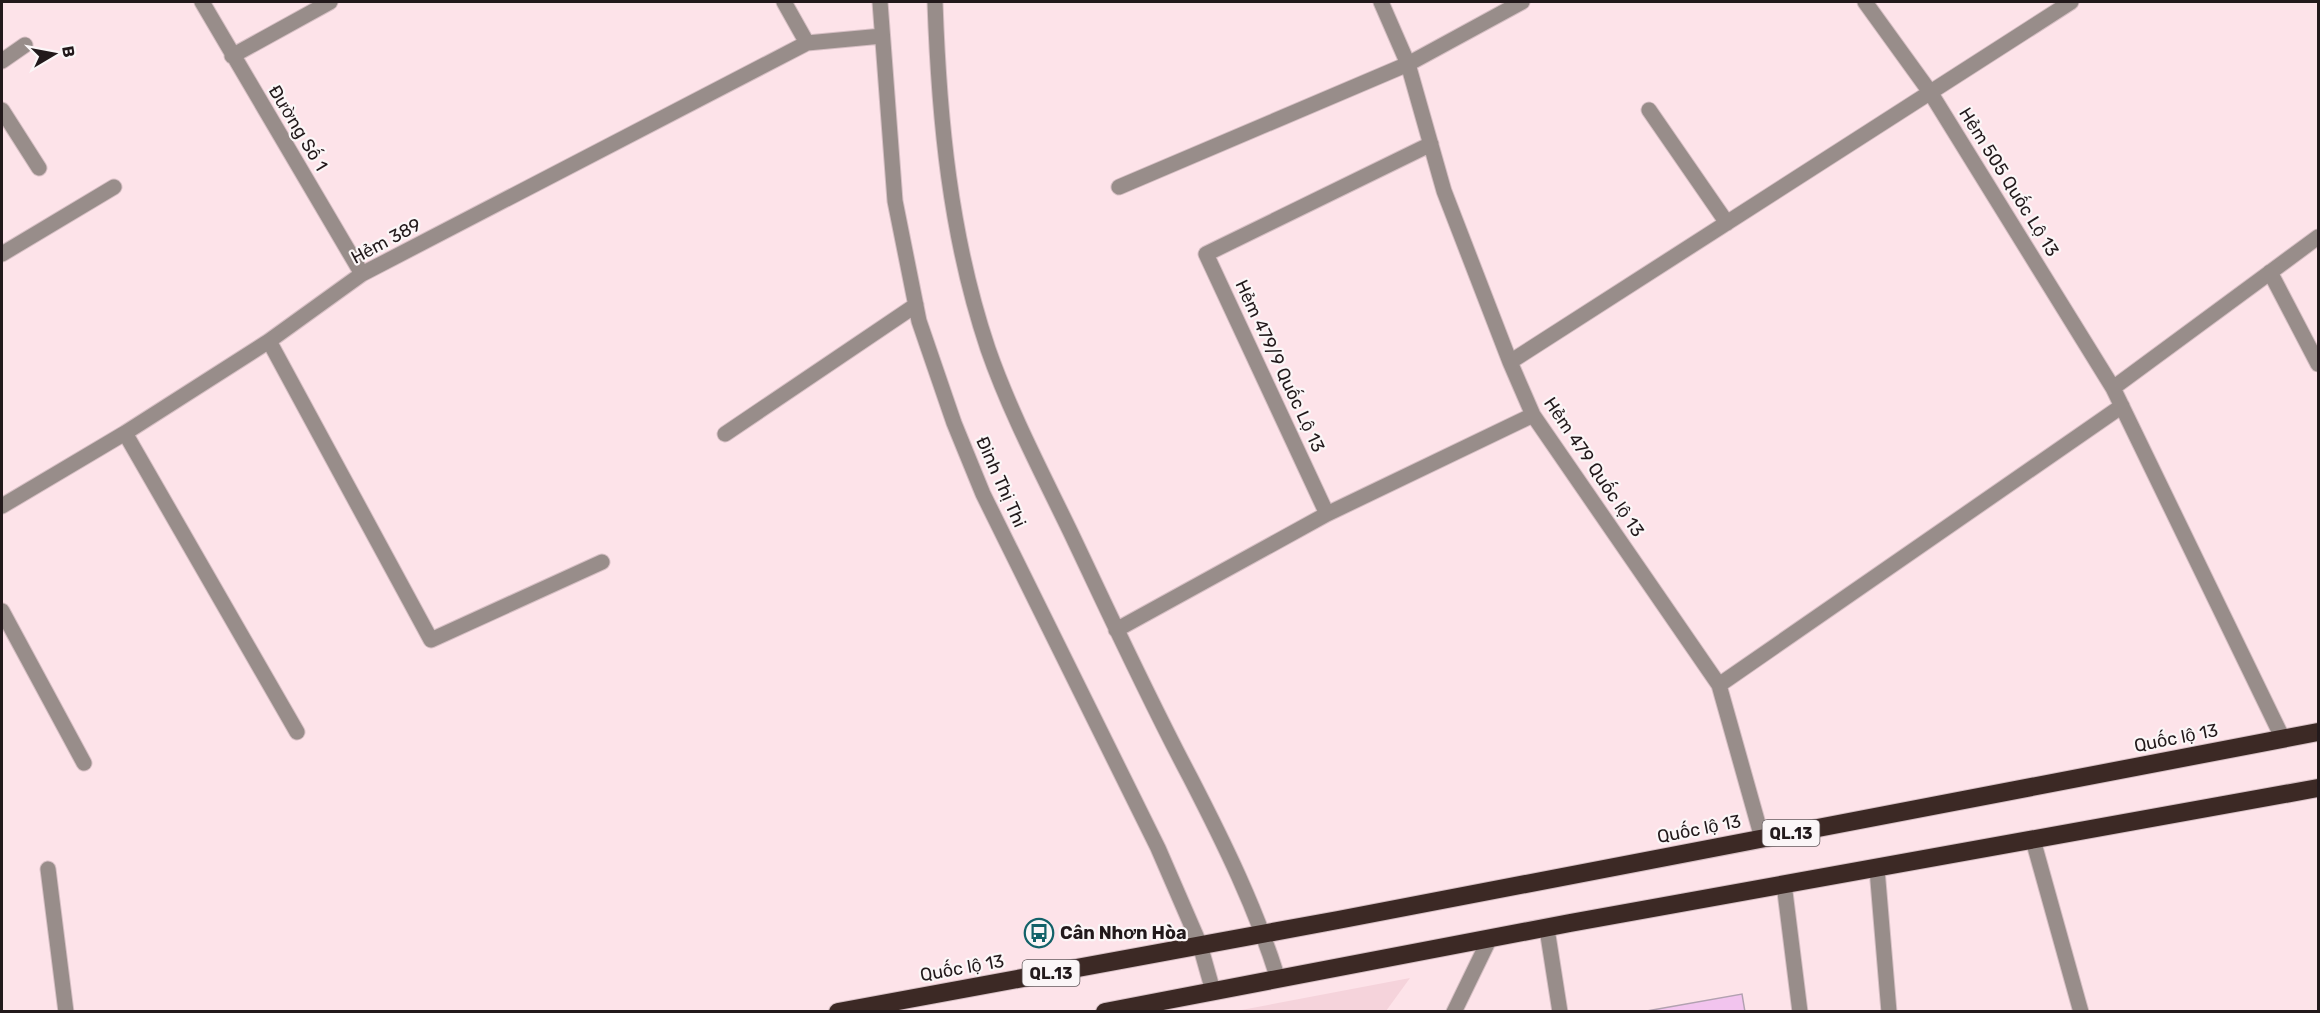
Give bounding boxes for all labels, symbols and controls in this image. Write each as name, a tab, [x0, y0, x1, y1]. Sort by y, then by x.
north arrow	[24, 24, 84, 84]
text: B	[58, 44, 79, 59]
street label: Đường Số 1	[264, 81, 333, 175]
street label: Hẻm 505 Quốc Lộ 13	[1954, 103, 2064, 260]
street label: Hẻm 389	[347, 213, 425, 269]
street label: Hẻm 479/9 Quốc Lộ 13	[1230, 276, 1330, 456]
street label: Hẻm 479 Quốc lộ 13	[1539, 393, 1650, 541]
street label: Đinh Thị Thi	[971, 433, 1031, 531]
street label: Quốc lộ 13	[2132, 718, 2220, 757]
street label: Quốc lộ 13	[1655, 809, 1743, 848]
road number: QL.13	[1762, 820, 1820, 846]
bus stop icon: Cân Nhơn Hòa	[1023, 917, 1055, 949]
place label: Cân Nhơn Hòa	[1060, 922, 1187, 944]
street label: Quốc lộ 13	[918, 949, 1006, 986]
road number: QL.13	[1022, 960, 1080, 986]

